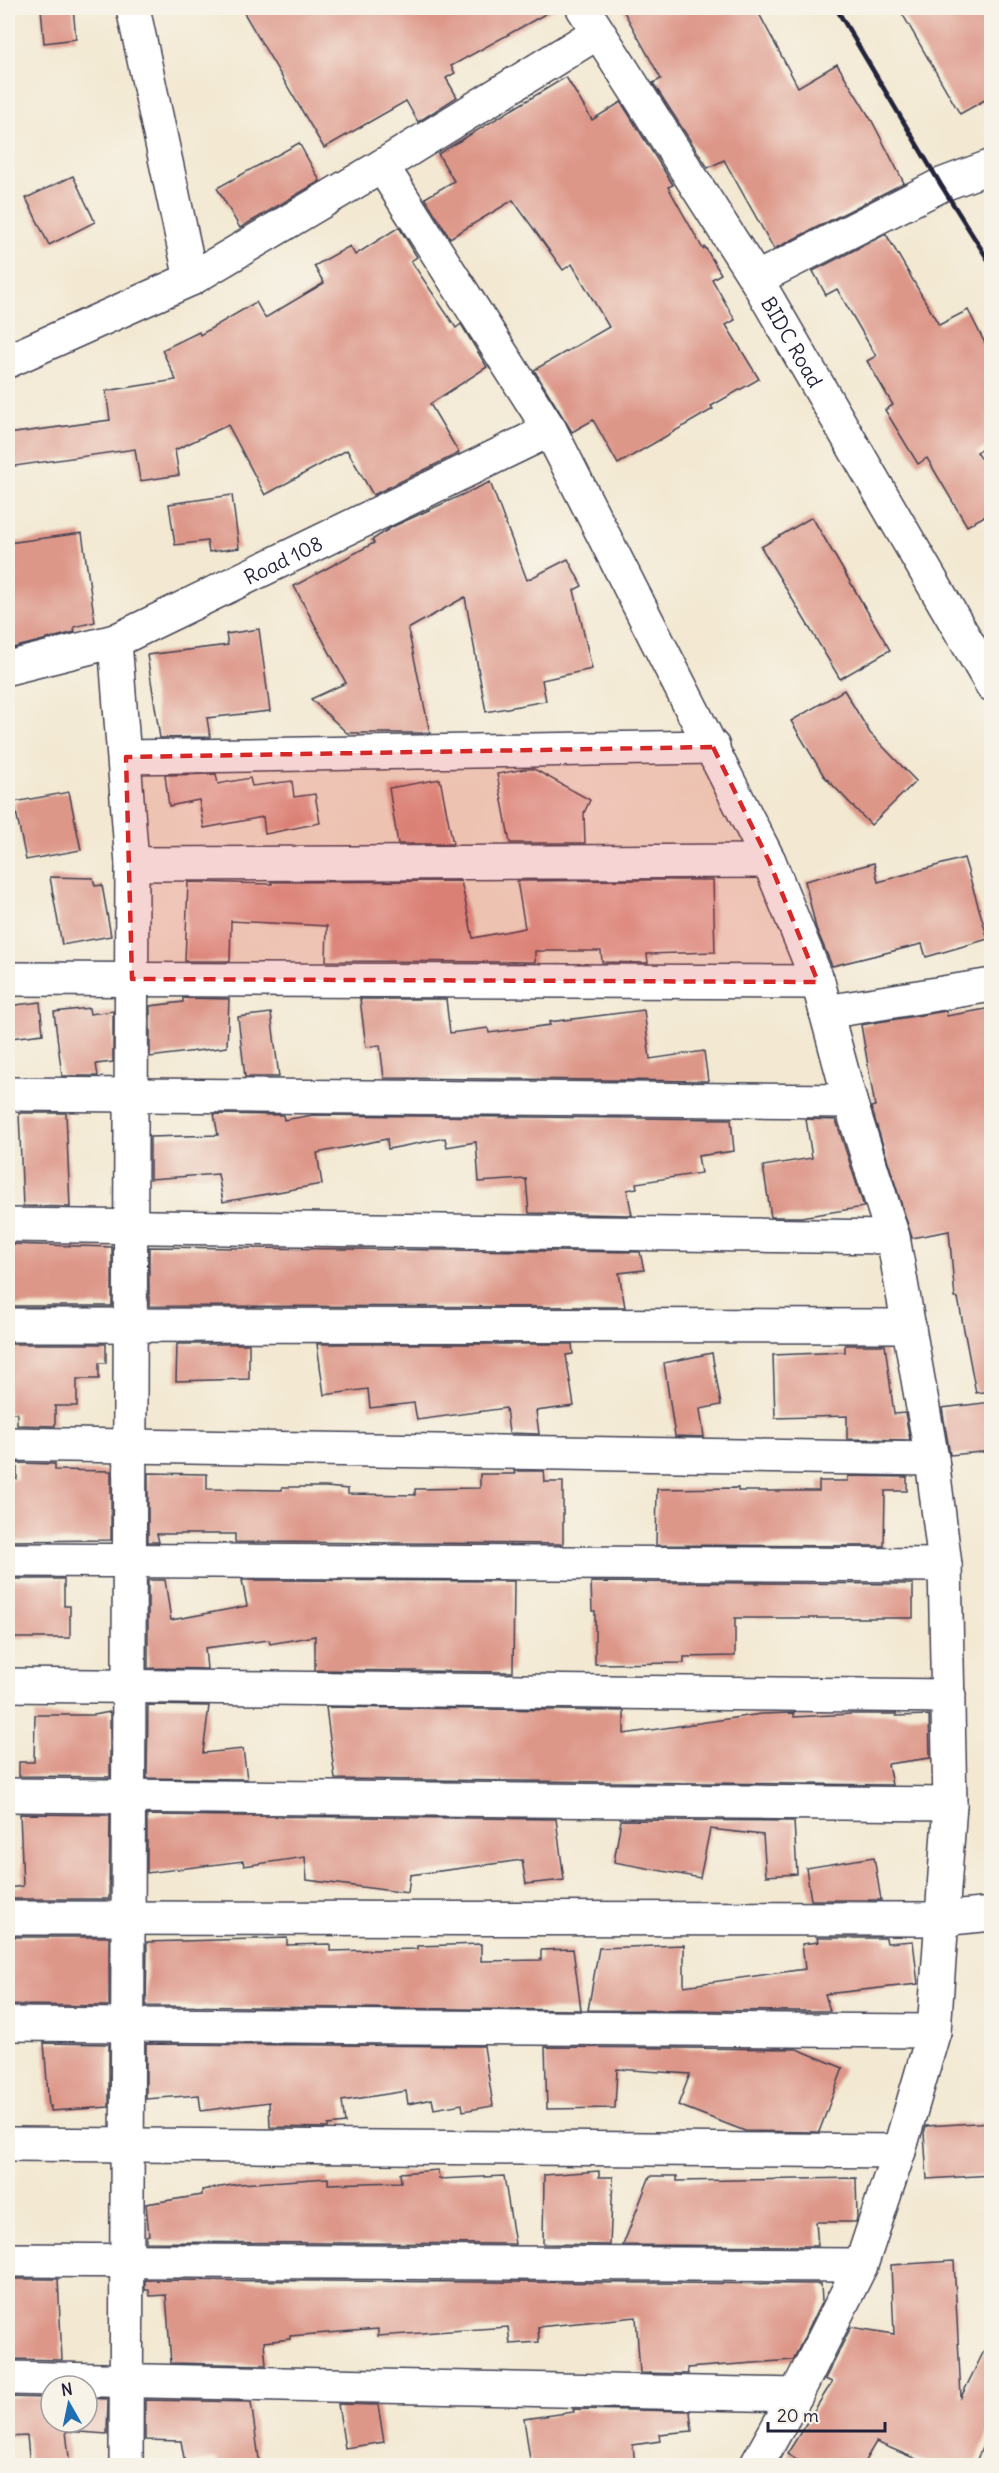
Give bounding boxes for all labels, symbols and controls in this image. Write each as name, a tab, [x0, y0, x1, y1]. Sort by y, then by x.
street label: BIDC Road	[756, 292, 829, 392]
street label: Road 108	[240, 530, 326, 589]
north arrow	[39, 2374, 99, 2434]
text: N	[60, 2378, 74, 2400]
scale bar	[768, 2395, 885, 2433]
text: 20 m	[777, 2404, 819, 2427]

